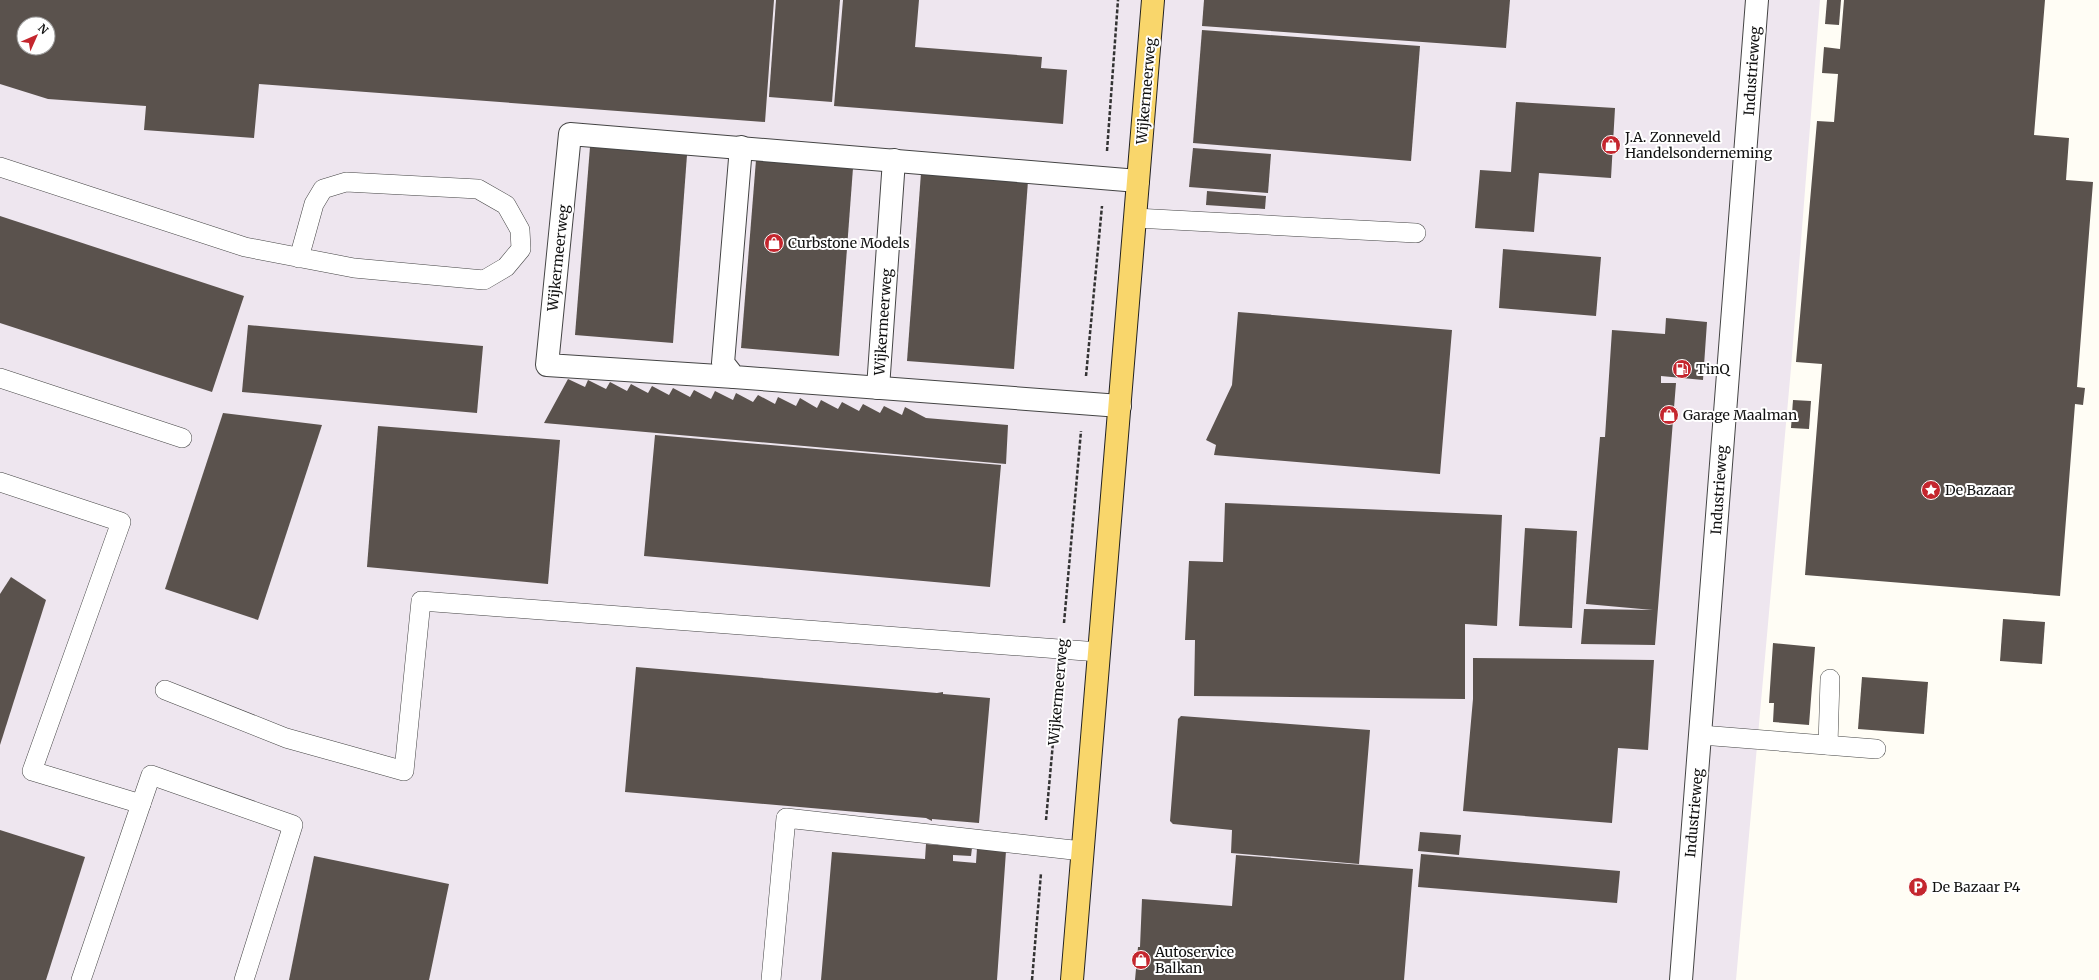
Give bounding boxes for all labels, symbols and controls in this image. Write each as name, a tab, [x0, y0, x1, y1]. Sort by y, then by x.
north arrow	[16, 16, 56, 56]
text: N	[35, 21, 51, 37]
street label: Industrieweg	[1740, 25, 1764, 116]
street label: Wijkermeerweg	[1132, 36, 1160, 146]
place label: J.A. Zonneveld Handelsonderneming	[1624, 128, 1773, 162]
shop icon: J.A. Zonneveld Handelsonderneming	[1600, 134, 1622, 156]
street label: Wijkermeerweg	[543, 203, 573, 313]
shop icon: Curbstone Models	[763, 232, 785, 254]
place label: Curbstone Models	[788, 234, 910, 252]
street label: Wijkermeerweg	[870, 267, 896, 377]
fuel station icon: TinQ	[1671, 358, 1693, 380]
place label: TinQ	[1696, 360, 1731, 378]
shop icon: Garage Maalman	[1658, 404, 1680, 426]
place label: Garage Maalman	[1683, 406, 1797, 424]
street label: Industrieweg	[1707, 444, 1731, 535]
place icon: De Bazaar	[1920, 479, 1942, 501]
place label: De Bazaar	[1945, 481, 2013, 499]
street label: Wijkermeerweg	[1044, 637, 1072, 747]
street label: Industrieweg	[1681, 767, 1707, 858]
parking icon: De Bazaar P4	[1907, 876, 1929, 898]
place label: De Bazaar P4	[1932, 878, 2021, 896]
place label: Autoservice Balkan	[1154, 943, 1234, 977]
shop icon: Autoservice Balkan	[1130, 949, 1152, 971]

